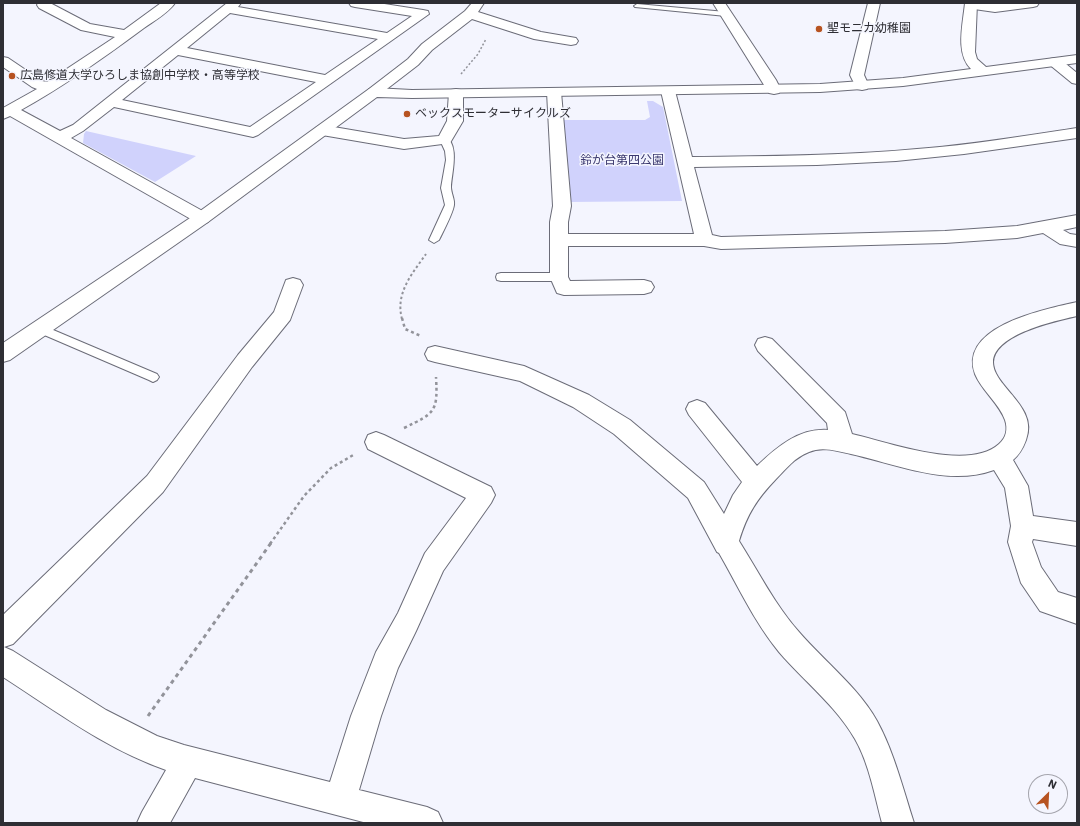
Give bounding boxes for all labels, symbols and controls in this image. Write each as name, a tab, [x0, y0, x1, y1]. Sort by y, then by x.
place label: 聖モニカ幼稚園	[827, 22, 911, 36]
marker: 聖モニカ幼稚園	[814, 24, 824, 34]
place label: 広島修道大学ひろしま協創中学校・高等学校	[20, 69, 260, 83]
marker: 広島修道大学ひろしま協創中学校・高等学校	[7, 71, 17, 81]
place label: ベックスモーターサイクルズ	[415, 107, 571, 121]
marker: ベックスモーターサイクルズ	[402, 109, 412, 119]
park label: 鈴が台第四公園	[580, 154, 664, 168]
north arrow	[1028, 774, 1068, 814]
text: N	[1046, 776, 1059, 792]

